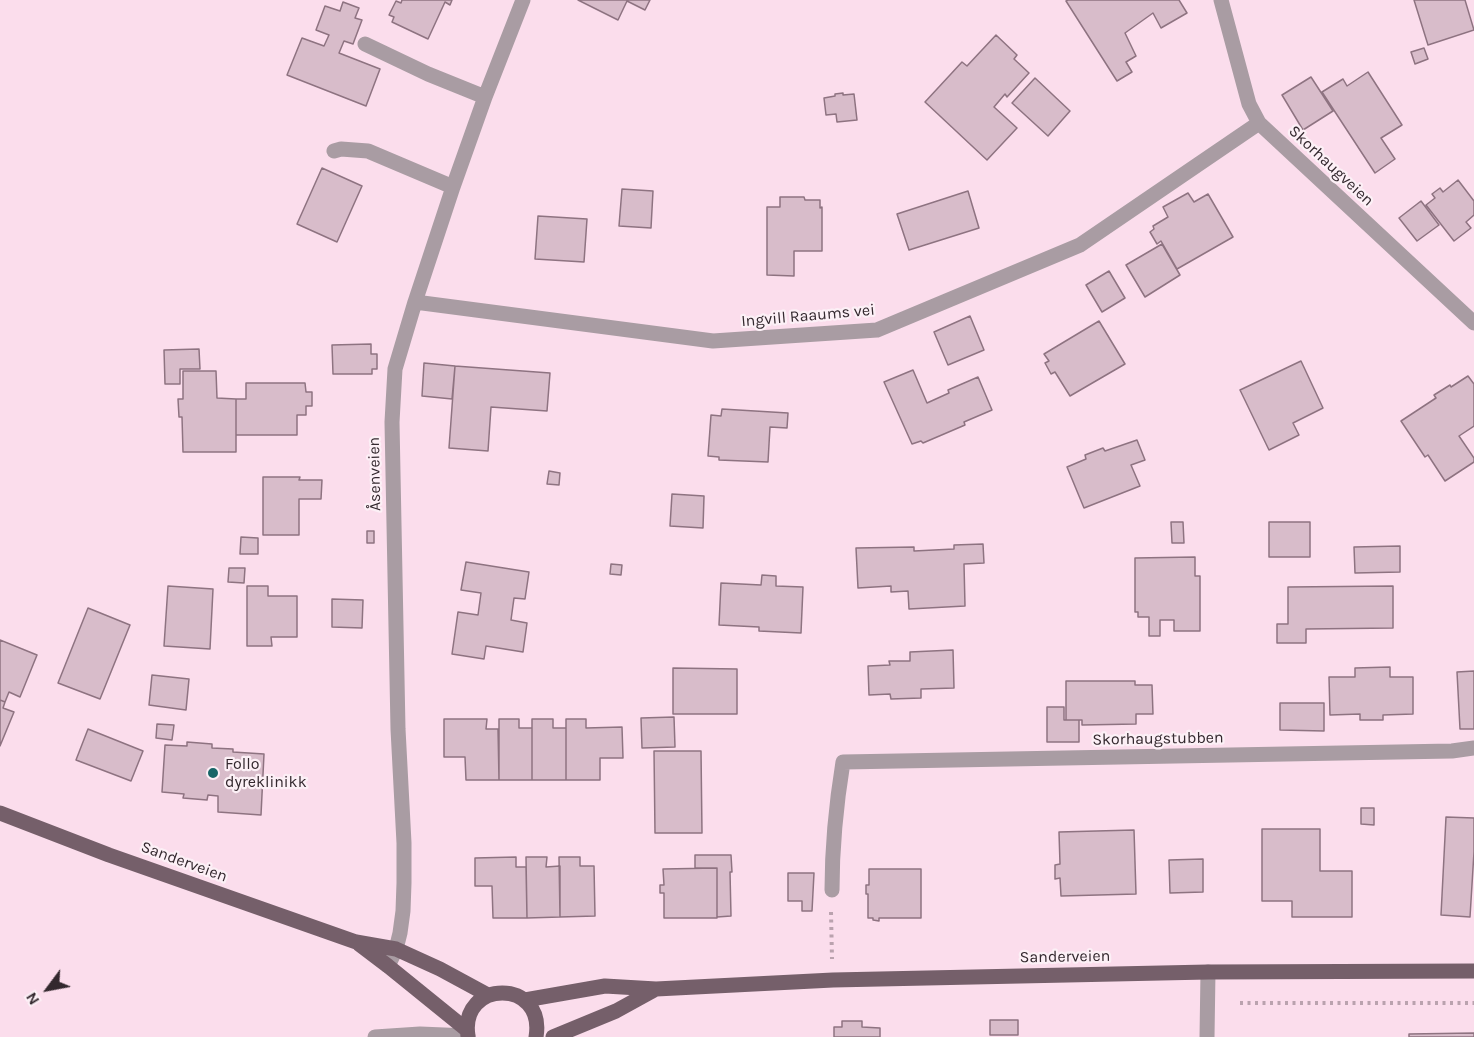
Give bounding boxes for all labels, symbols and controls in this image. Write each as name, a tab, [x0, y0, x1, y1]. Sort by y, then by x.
street label: Skorhaugveien	[1284, 122, 1378, 210]
street label: Ingvill Raaums vei	[740, 301, 876, 331]
street label: Åsenveien	[365, 437, 385, 511]
street label: Skorhaugstubben	[1092, 728, 1224, 750]
place label: Follo dyreklinikk	[225, 754, 307, 792]
marker: Follo dyreklinikk	[206, 766, 220, 780]
street label: Sanderveien	[138, 838, 230, 886]
street label: Sanderveien	[1020, 947, 1110, 967]
north arrow	[18, 959, 78, 1019]
text: N	[21, 989, 43, 1009]

